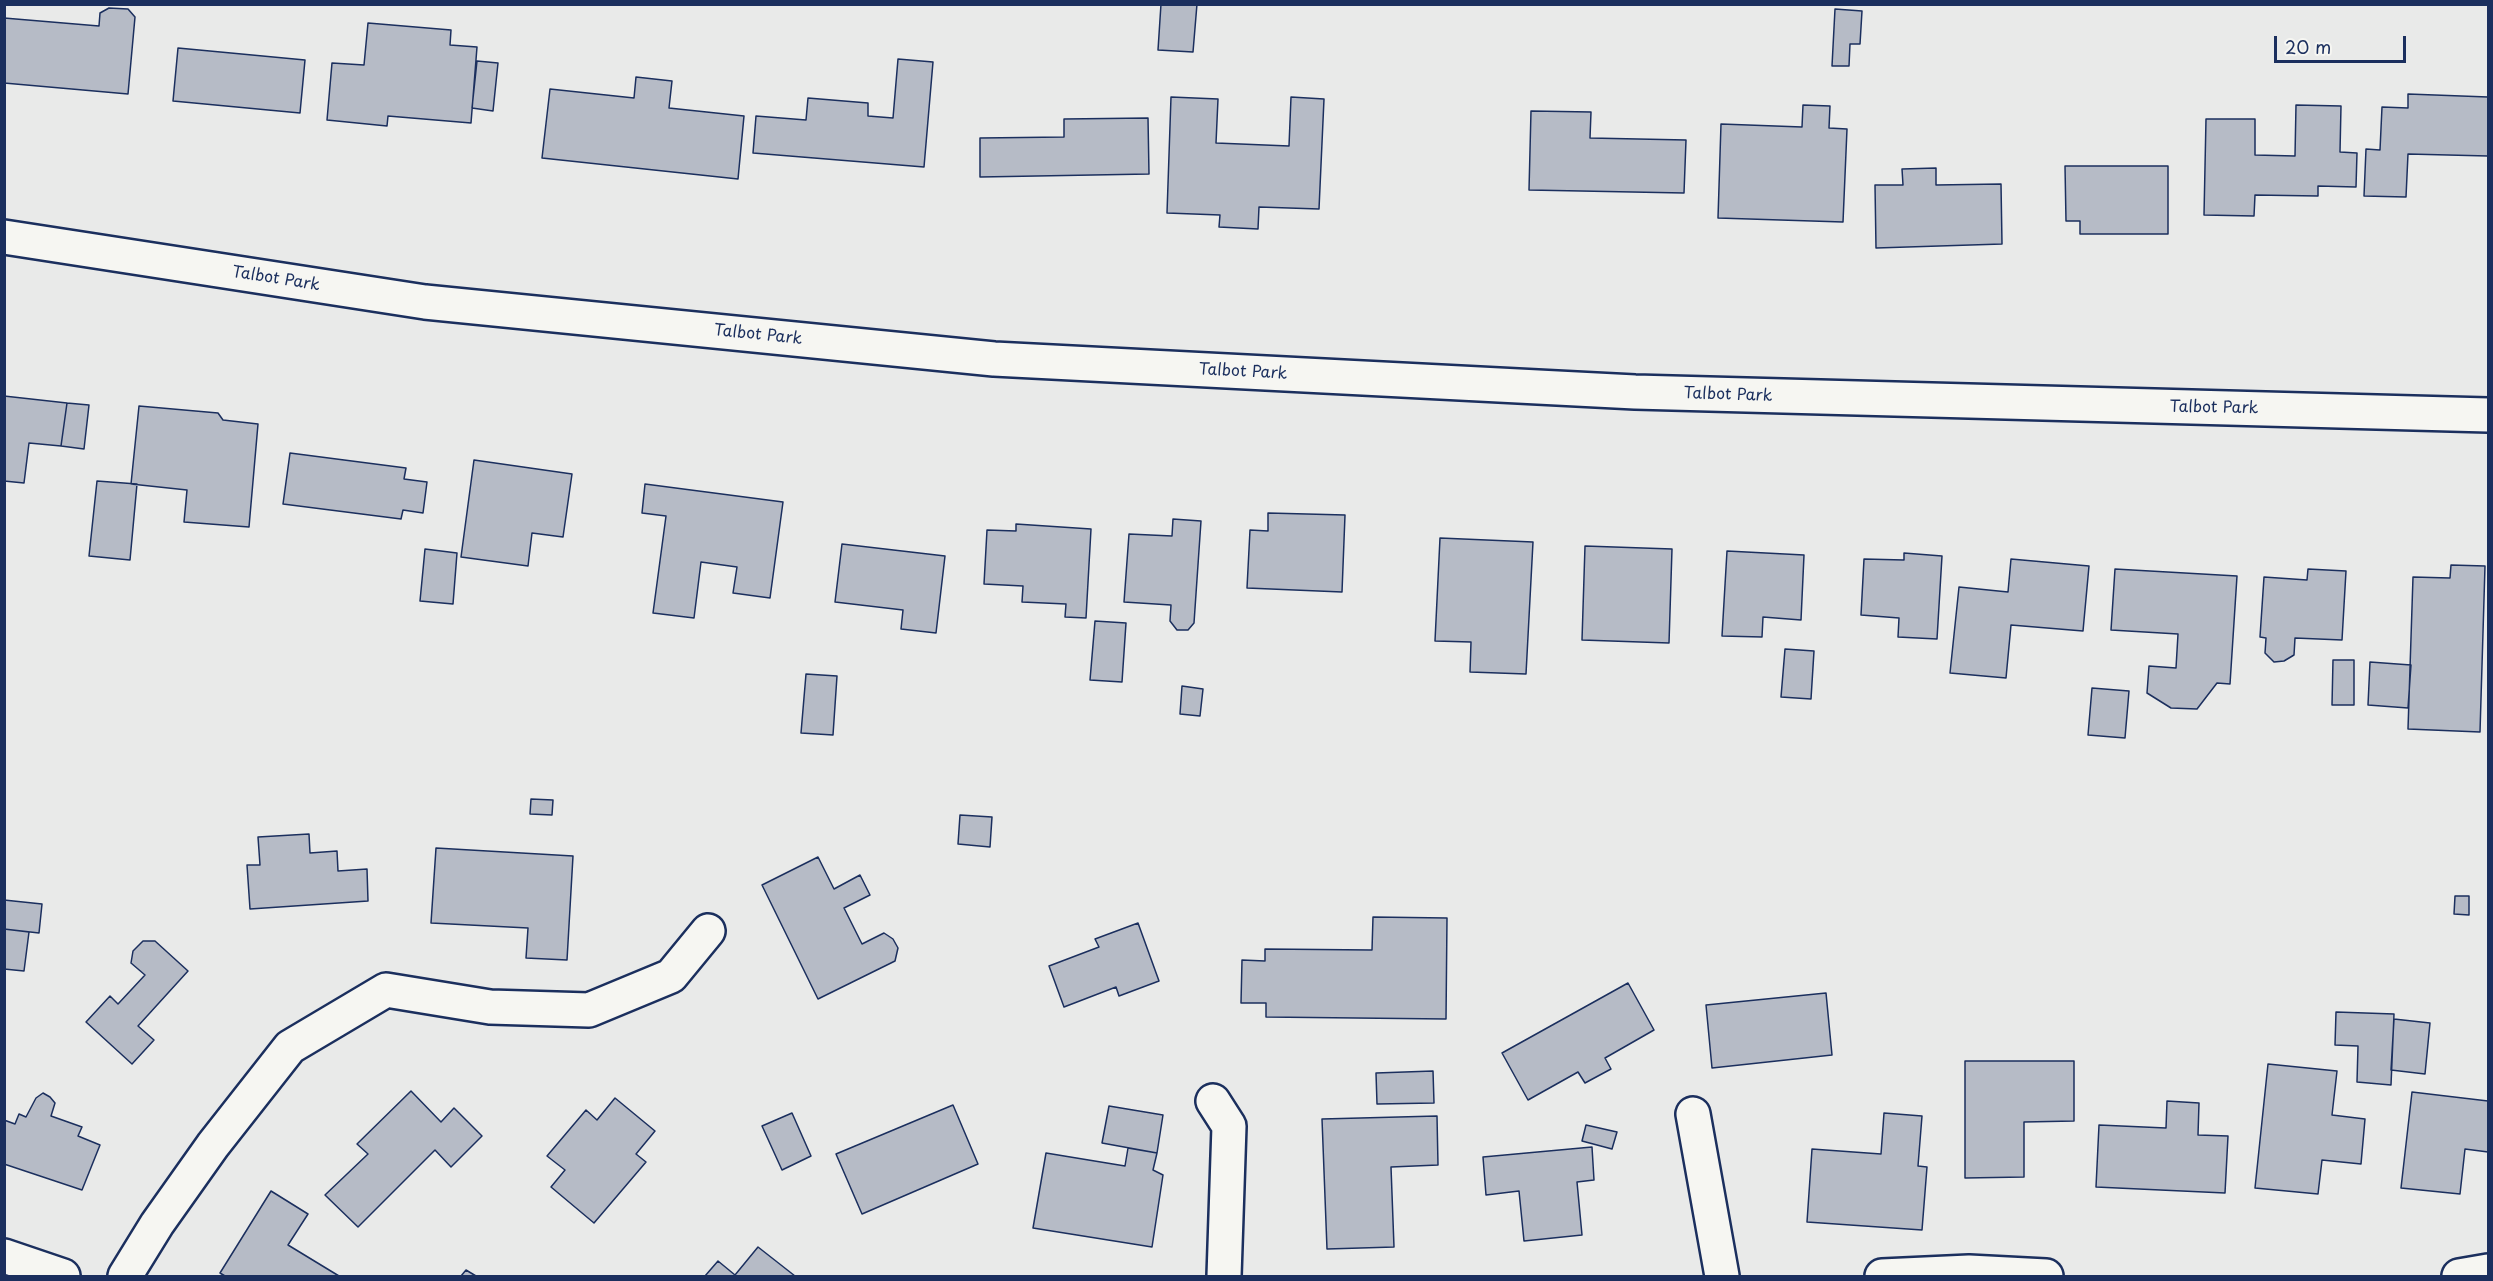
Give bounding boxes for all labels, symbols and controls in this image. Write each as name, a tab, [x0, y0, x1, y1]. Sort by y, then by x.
scale bar	[2277, 24, 2409, 62]
text: 20 m	[2285, 33, 2331, 60]
street label: Talbot Park	[231, 263, 321, 295]
street label: Talbot Park	[713, 321, 803, 349]
street label: Talbot Park	[1198, 360, 1288, 384]
street label: Talbot Park	[1683, 384, 1773, 406]
street label: Talbot Park	[2169, 398, 2259, 418]

